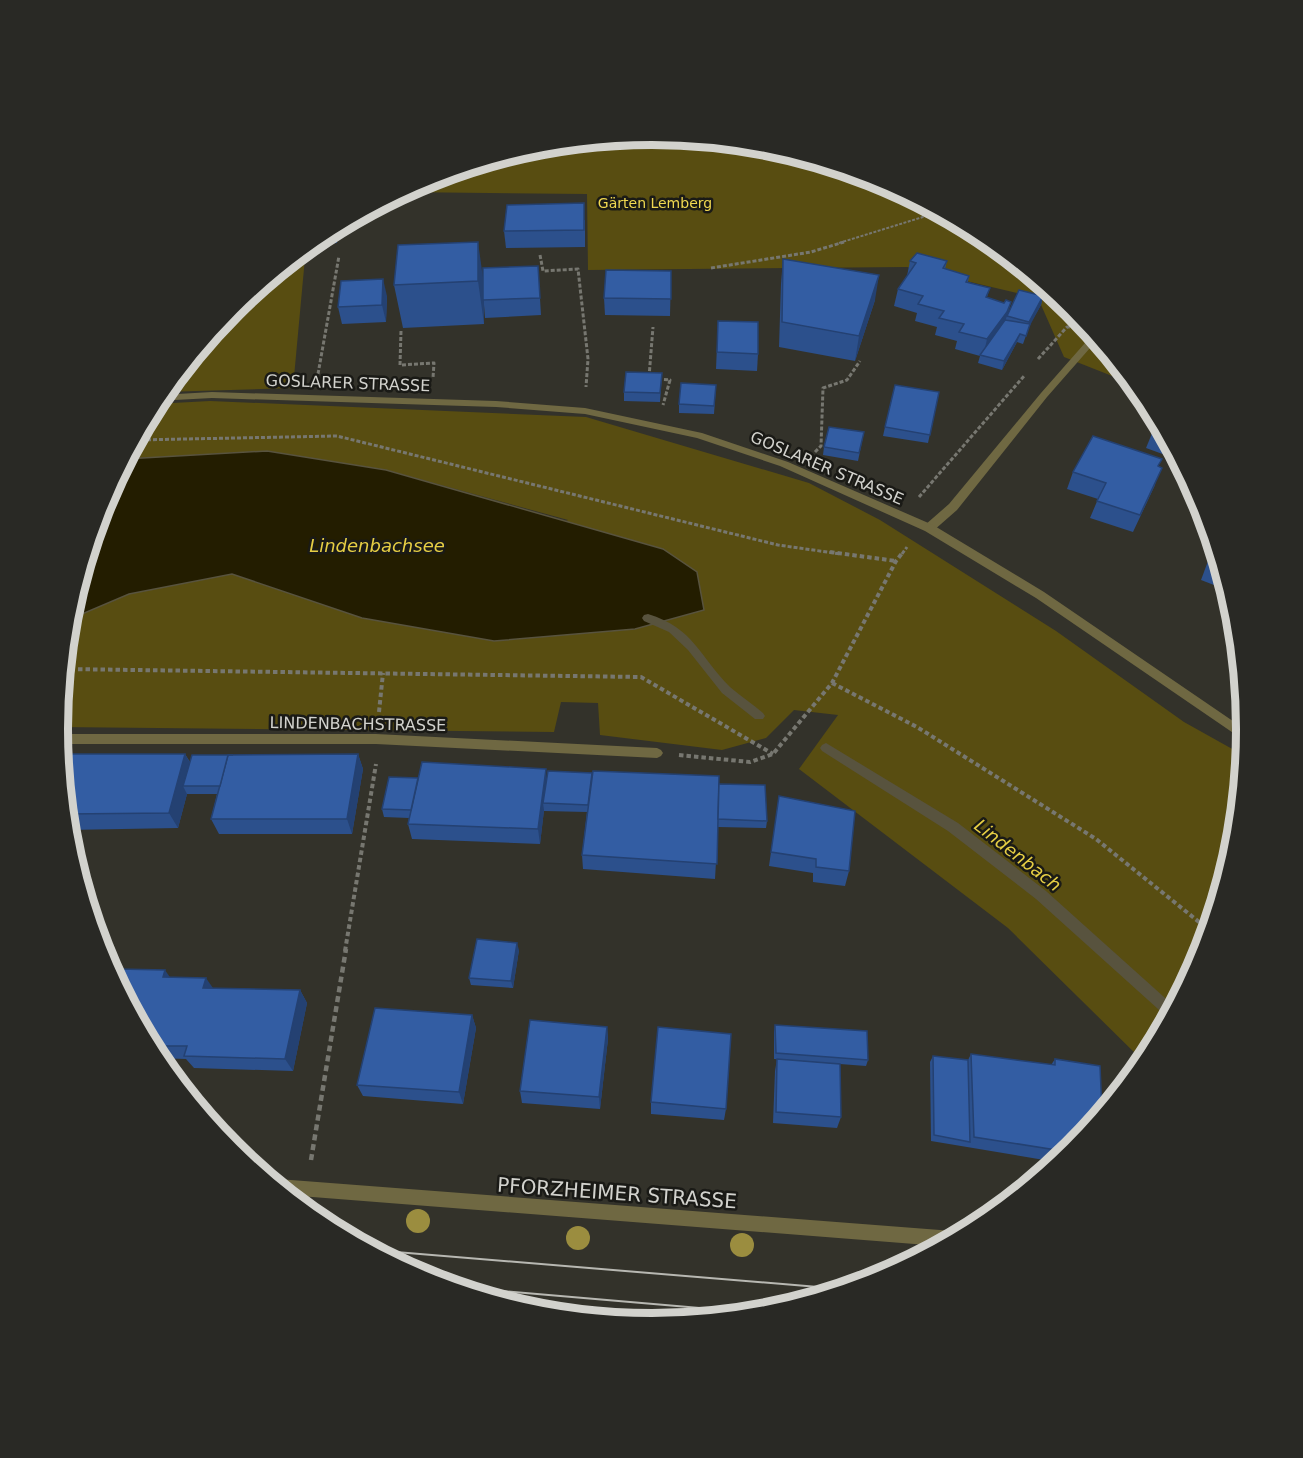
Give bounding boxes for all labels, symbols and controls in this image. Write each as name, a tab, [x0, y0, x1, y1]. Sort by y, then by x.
park label: Gärten Lemberg	[598, 195, 712, 211]
street label: GOSLARER STRASSE	[265, 371, 431, 395]
street label: GOSLARER STRASSE	[748, 427, 906, 509]
water label: Lindenbachsee	[309, 535, 445, 556]
street label: LINDENBACHSTRASSE	[270, 713, 446, 735]
water label: Lindenbach	[971, 815, 1065, 895]
street label: PFORZHEIMER STRASSE	[496, 1173, 738, 1213]

